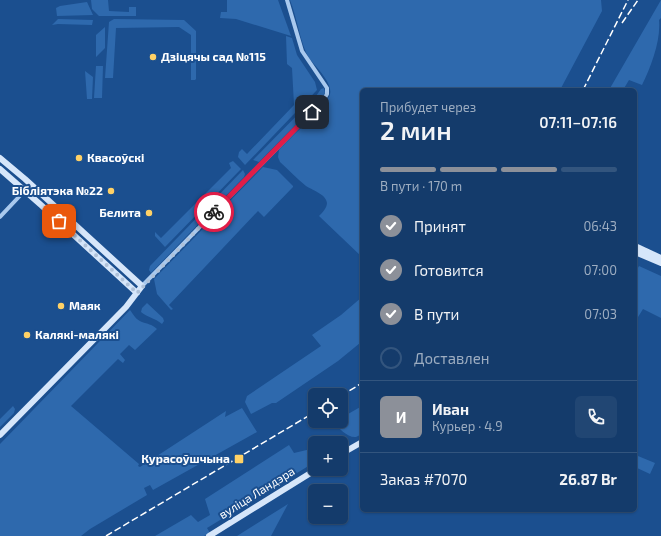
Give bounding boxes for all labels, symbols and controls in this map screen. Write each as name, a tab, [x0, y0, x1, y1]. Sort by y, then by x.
place label: Дзіцячы сад №115	[161, 49, 266, 63]
marker: Дзіцячы сад №115	[148, 52, 158, 62]
pin	[295, 95, 329, 129]
text: Прибудет через	[380, 99, 476, 115]
icon: home	[301, 101, 323, 123]
text: 07:11–07:16	[539, 113, 617, 131]
text: 2 мин	[380, 114, 452, 145]
place label: Квасоўскі	[87, 150, 144, 164]
marker: Квасоўскі	[74, 153, 84, 163]
text: В пути · 170 m	[380, 178, 462, 194]
place label: Бібліятэка №22	[12, 183, 103, 197]
marker: Бібліятэка №22	[106, 186, 116, 196]
courier	[194, 192, 234, 232]
icon: bike	[203, 201, 225, 223]
pin	[42, 204, 76, 238]
place label: Белита	[99, 205, 141, 219]
marker: Белита	[144, 208, 154, 218]
icon: bag	[48, 210, 70, 232]
icon: check	[380, 215, 402, 237]
text: Принят	[414, 217, 466, 235]
text: 06:43	[583, 218, 617, 234]
icon: check	[380, 259, 402, 281]
text: Готовится	[414, 261, 484, 279]
text: 07:00	[584, 262, 617, 278]
place label: Маяк	[69, 298, 101, 312]
marker: Маяк	[56, 301, 66, 311]
icon: check	[380, 303, 402, 325]
text: В пути	[414, 305, 459, 323]
text: 07:03	[584, 306, 617, 322]
place label: Калякі-малякі	[35, 327, 119, 341]
marker: Калякі-малякі	[22, 330, 32, 340]
text: Доставлен	[414, 349, 490, 367]
map controls	[308, 388, 348, 524]
button: locate	[308, 388, 348, 428]
button: phone	[575, 396, 617, 438]
text: Иван	[432, 400, 469, 418]
text: И	[396, 408, 406, 426]
text: Курьер · 4.9	[432, 418, 503, 434]
button: +	[308, 436, 348, 476]
place label: Курасоўшчына	[141, 451, 230, 465]
marker: Курасоўшчына	[233, 453, 245, 465]
street label: вуліца Ландэра	[216, 463, 298, 522]
text: Заказ #7070	[380, 470, 467, 488]
text: 26.87 Br	[559, 470, 617, 488]
button: −	[308, 484, 348, 524]

